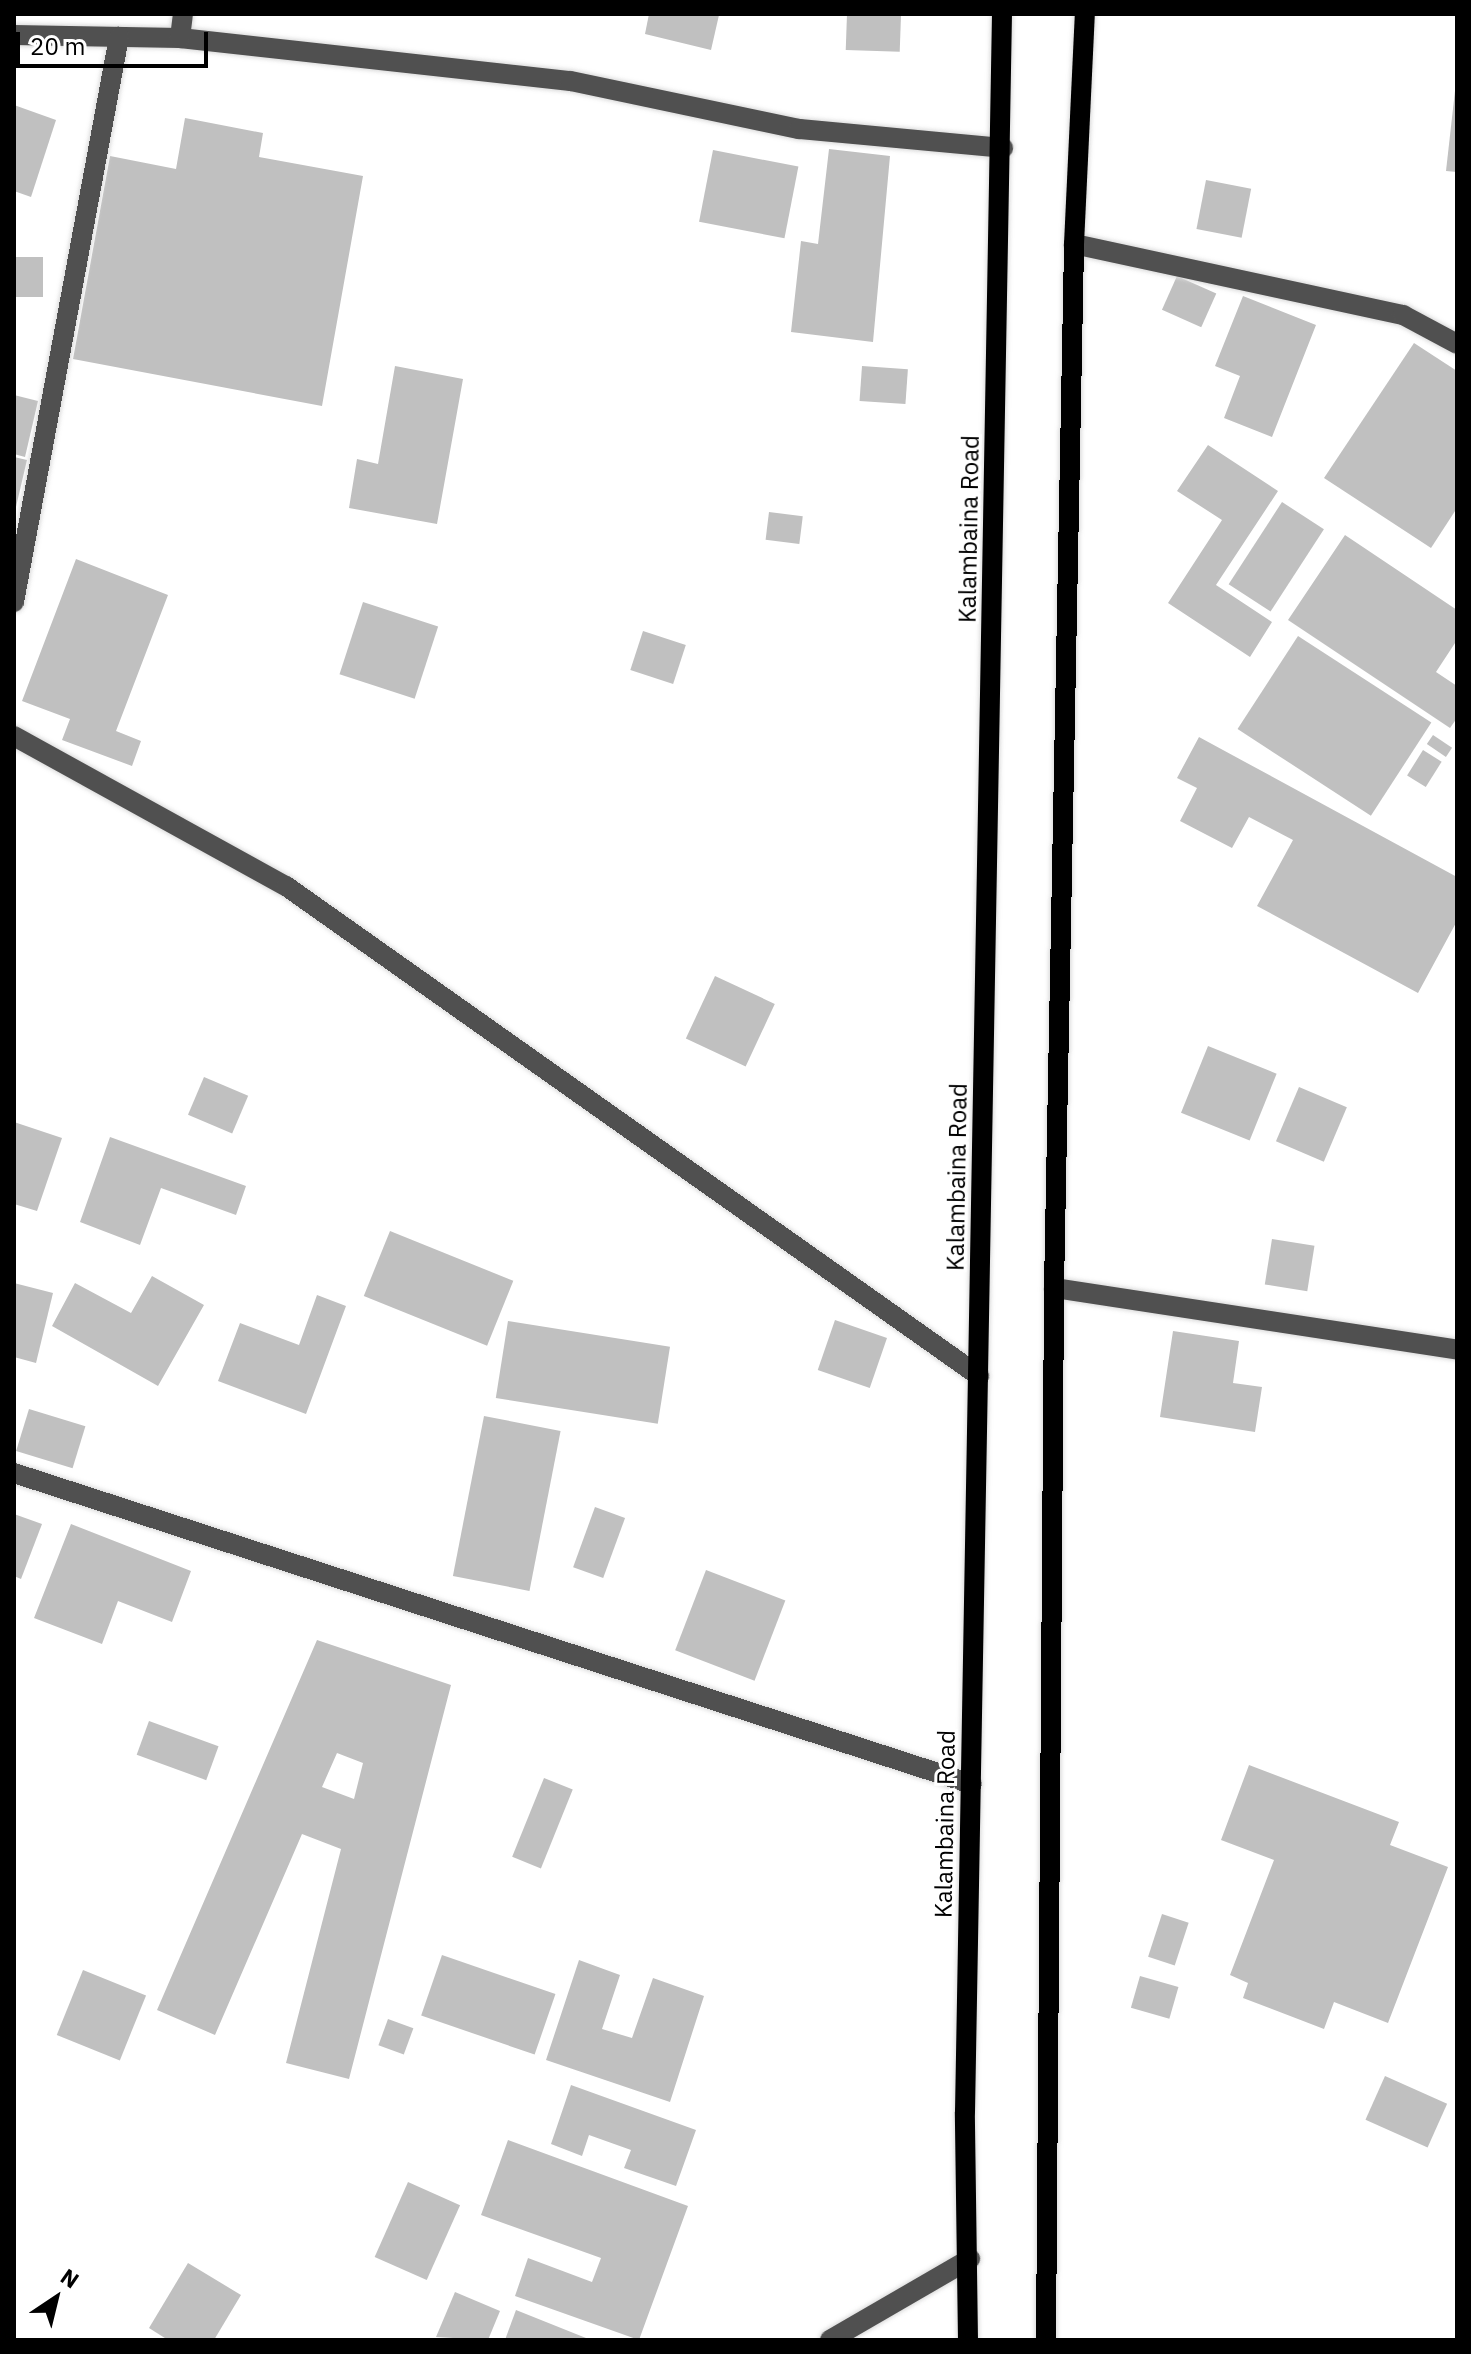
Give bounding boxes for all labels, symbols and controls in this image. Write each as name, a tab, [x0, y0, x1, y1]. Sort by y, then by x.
scale bar	[20, 16, 212, 66]
text: 20 m	[30, 30, 85, 62]
street label: Kalambaina Road	[953, 435, 985, 623]
street label: Kalambaina Road	[941, 1083, 973, 1271]
street label: Kalambaina Road	[929, 1730, 961, 1918]
north arrow	[16, 2258, 96, 2338]
text: N	[55, 2261, 85, 2294]

